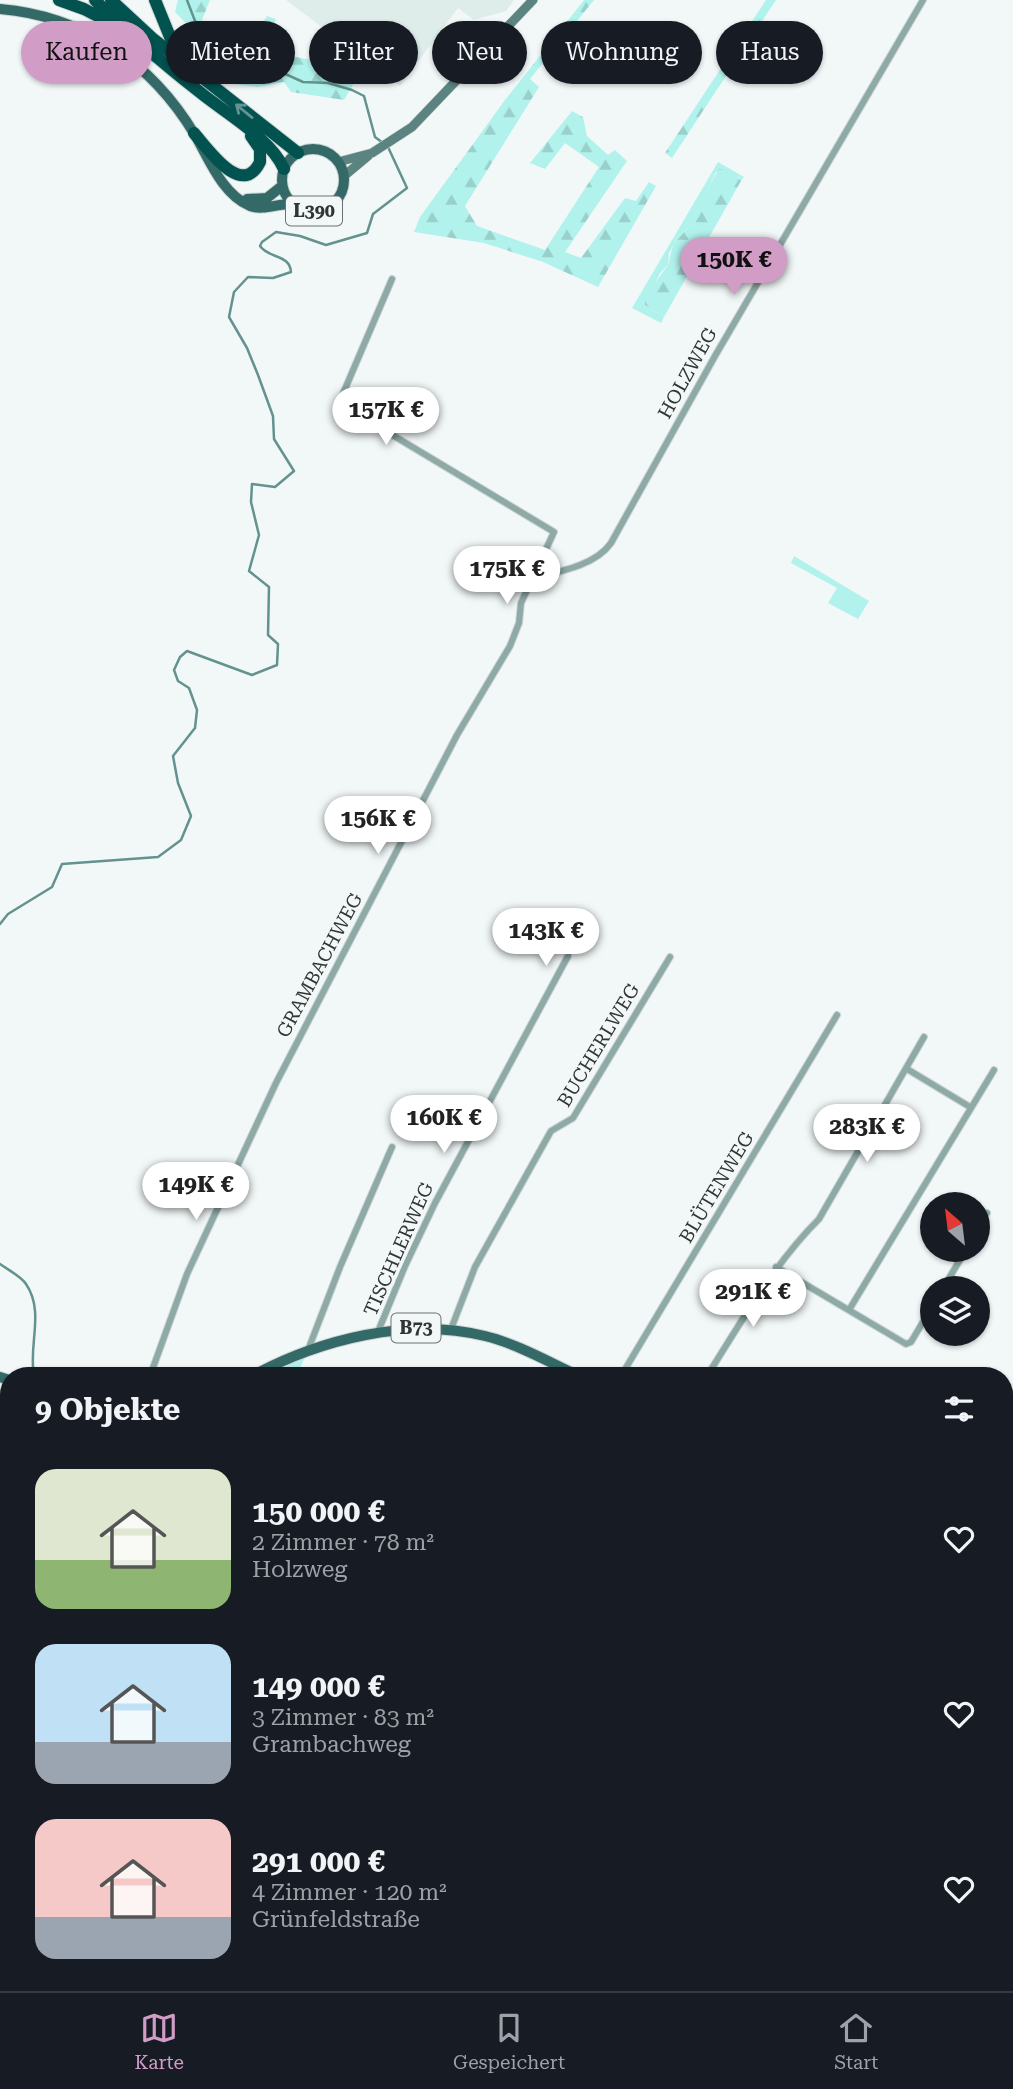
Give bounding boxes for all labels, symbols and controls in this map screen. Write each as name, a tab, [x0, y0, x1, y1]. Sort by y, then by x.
chip: Kaufen	[21, 21, 152, 84]
chip: Mieten	[166, 21, 295, 84]
chip: Filter	[309, 21, 418, 84]
chip: Neu	[432, 21, 527, 84]
chip: Wohnung	[541, 21, 702, 84]
chip: Haus	[716, 21, 823, 84]
one-way arrow	[236, 104, 254, 119]
road number: L390	[286, 196, 342, 226]
pin: 150K €	[677, 238, 791, 297]
text: 150K €	[696, 246, 772, 273]
street label: HOLZWEG	[653, 323, 722, 423]
pin: 157K €	[329, 388, 443, 447]
text: 157K €	[348, 396, 424, 423]
pin: 175K €	[450, 546, 564, 606]
text: 175K €	[469, 555, 545, 582]
pin: 156K €	[321, 796, 435, 856]
text: 156K €	[340, 805, 416, 832]
street label: GRAMBACHWEG	[272, 889, 367, 1041]
pin: 143K €	[489, 908, 603, 968]
text: 143K €	[508, 917, 584, 944]
street label: BUCHERLWEG	[553, 979, 644, 1111]
pin: 160K €	[387, 1096, 501, 1155]
text: 160K €	[406, 1104, 482, 1131]
pin: 283K €	[810, 1104, 924, 1164]
text: 283K €	[829, 1113, 905, 1140]
street label: BLÜTENWEG	[674, 1127, 759, 1247]
pin: 149K €	[139, 1162, 253, 1222]
text: 149K €	[158, 1171, 234, 1198]
street label: TISCHLERWEG	[359, 1179, 438, 1320]
north arrow	[920, 1192, 990, 1262]
map controls	[920, 1192, 990, 1346]
pin: 291K €	[696, 1270, 810, 1329]
button: layers	[920, 1276, 990, 1346]
text: 291K €	[715, 1278, 791, 1305]
road number: B73	[392, 1314, 440, 1343]
icon: filters	[940, 1390, 978, 1428]
text: 9 Objekte	[35, 1392, 180, 1427]
text: 150 000 €	[252, 1494, 385, 1529]
icon: home	[91, 1497, 175, 1581]
icon: heart	[940, 1520, 978, 1558]
text: 2 Zimmer · 78 m²	[252, 1529, 434, 1556]
text: Holzweg	[252, 1556, 347, 1583]
text: 149 000 €	[252, 1669, 385, 1704]
icon: home	[91, 1672, 175, 1756]
icon: heart	[940, 1695, 978, 1733]
text: 3 Zimmer · 83 m²	[252, 1704, 434, 1731]
text: Grambachweg	[252, 1731, 411, 1758]
text: 291 000 €	[252, 1844, 385, 1879]
icon: home	[91, 1847, 175, 1931]
icon: heart	[940, 1870, 978, 1908]
text: 4 Zimmer · 120 m²	[252, 1879, 447, 1906]
text: Grünfeldstraße	[252, 1906, 420, 1933]
tab: Karte	[135, 2009, 184, 2074]
tab: Gespeichert	[453, 2009, 565, 2074]
tab: Start	[834, 2009, 878, 2074]

